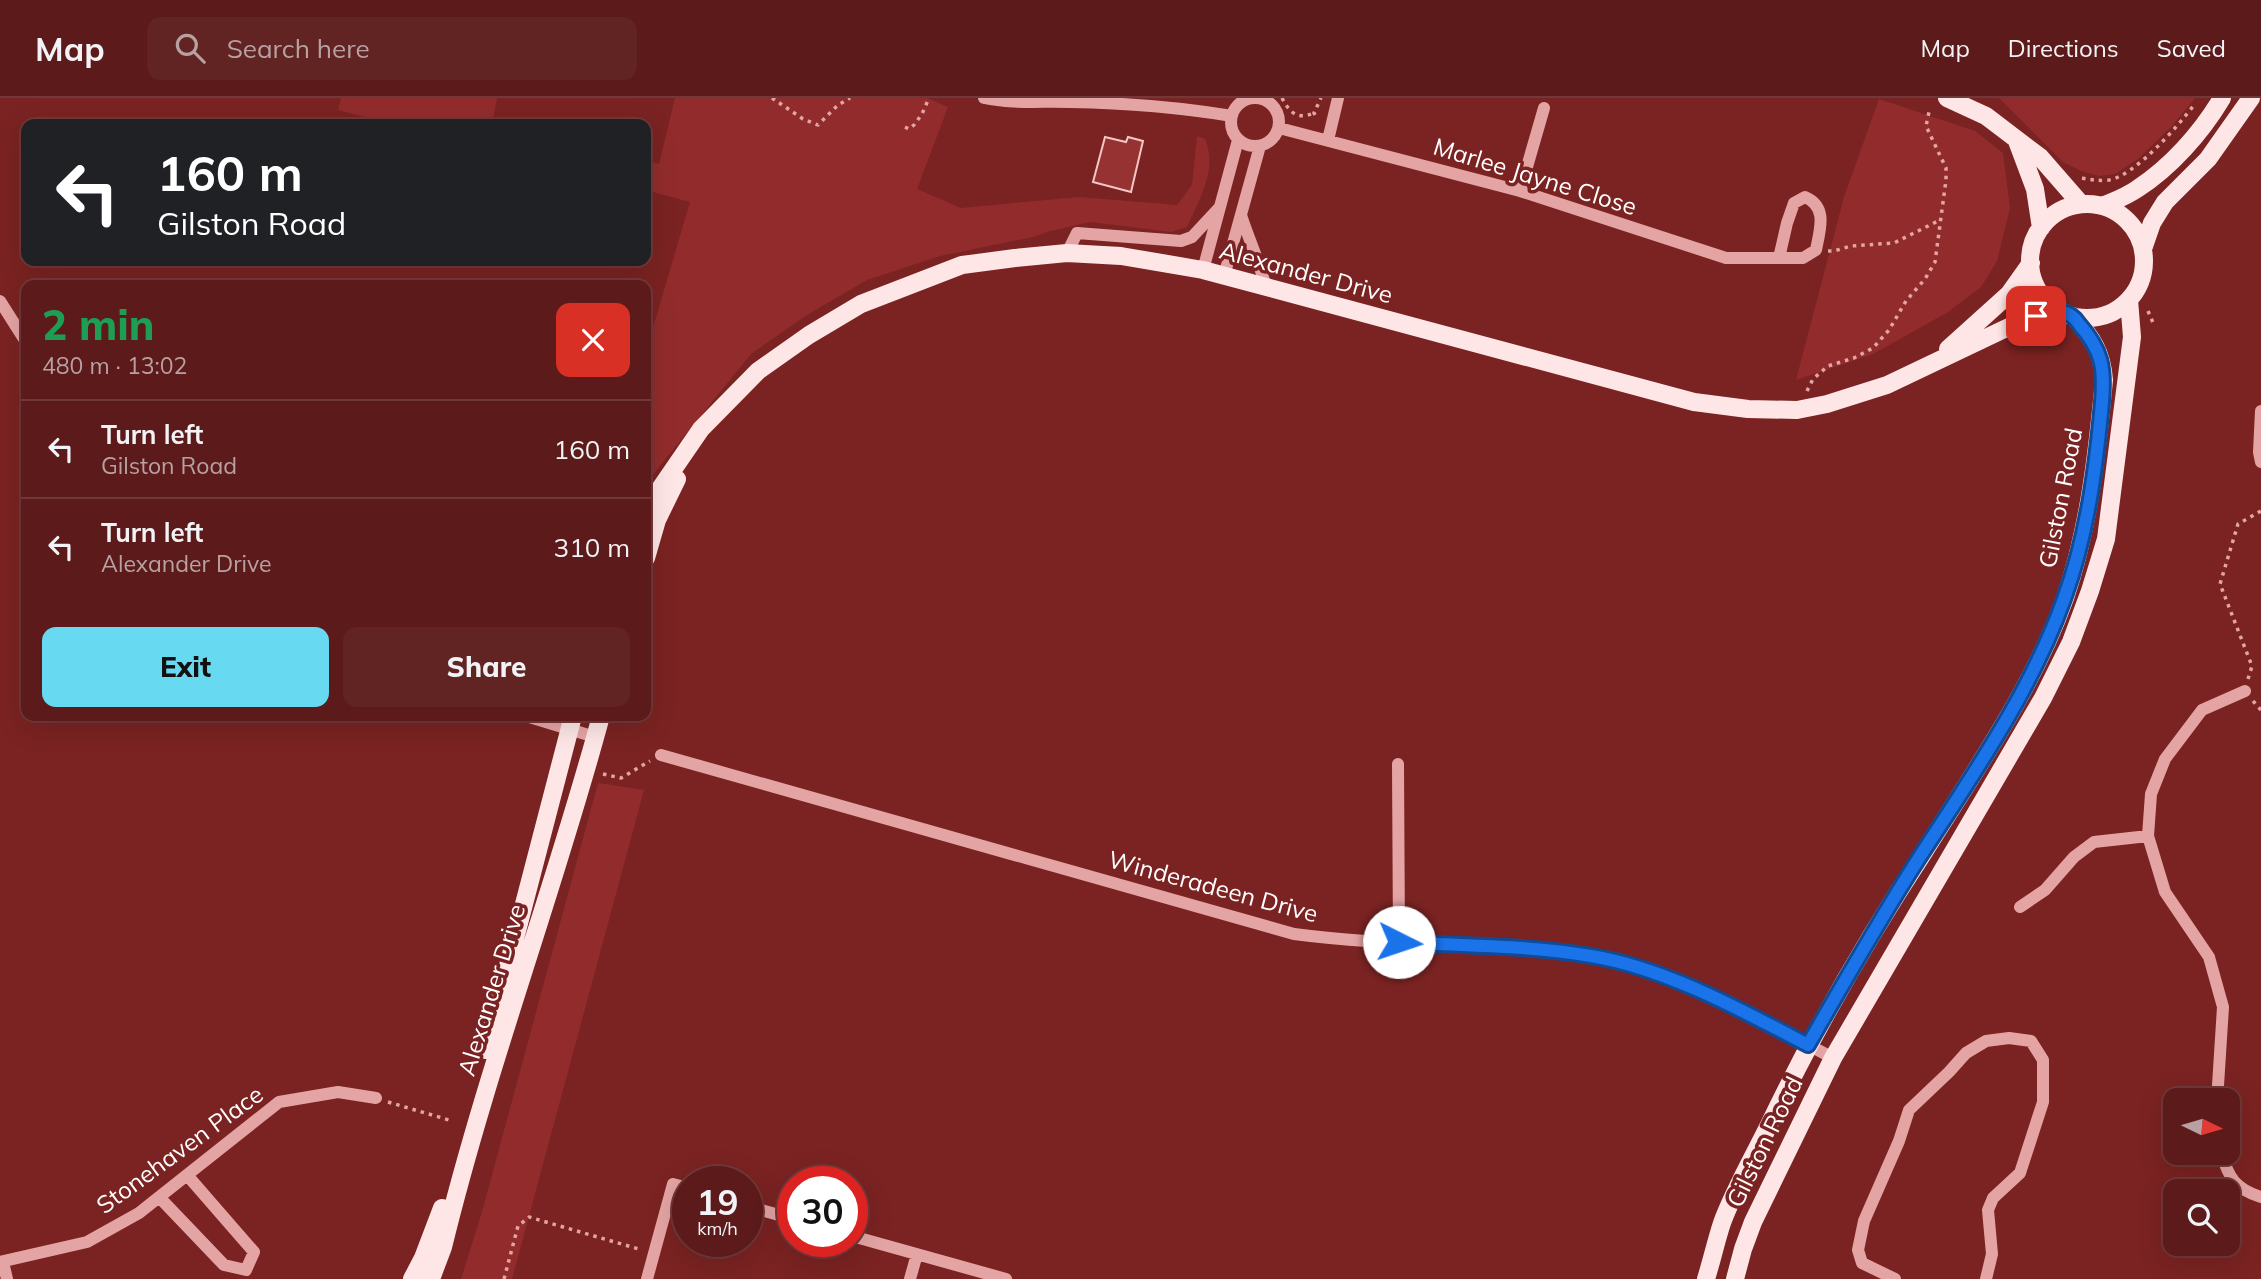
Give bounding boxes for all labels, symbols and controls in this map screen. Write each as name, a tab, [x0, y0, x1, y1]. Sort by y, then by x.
search box	[147, 17, 637, 80]
text: Map	[35, 28, 105, 69]
icon: search	[171, 29, 209, 67]
text: Search here	[227, 32, 370, 65]
text: Map	[1920, 33, 1970, 63]
text: Directions	[2008, 33, 2119, 63]
text: Saved	[2157, 33, 2226, 63]
street label: Marlee Jayne Close	[1430, 131, 1641, 221]
text: 160 m	[157, 142, 303, 203]
icon: left	[42, 147, 133, 238]
text: Gilston Road	[157, 203, 346, 243]
street label: Alexander Drive	[1216, 235, 1396, 310]
pin	[2006, 286, 2066, 346]
icon: arrive	[2017, 297, 2055, 335]
text: 2 min	[42, 298, 155, 351]
button: close	[556, 303, 630, 377]
text: 480 m · 13:02	[42, 351, 187, 380]
text: Turn left	[101, 418, 203, 451]
street label: Gilston Road	[2032, 425, 2088, 570]
icon: left	[42, 430, 80, 468]
text: 160 m	[554, 433, 630, 466]
text: Gilston Road	[101, 451, 237, 480]
text: Turn left	[101, 516, 203, 549]
icon: left	[42, 528, 80, 566]
text: 310 m	[554, 531, 630, 564]
text: Alexander Drive	[101, 549, 272, 578]
button: Exit	[42, 627, 329, 707]
button: Share	[343, 627, 630, 707]
street label: Winderadeen Drive	[1105, 844, 1321, 928]
street label: Alexander Drive	[451, 900, 531, 1079]
position arrow	[1362, 905, 1436, 979]
street label: Gilston Road	[1720, 1071, 1809, 1212]
street label: Stonehaven Place	[90, 1079, 269, 1220]
north arrow	[2163, 1088, 2240, 1166]
map controls	[2163, 1088, 2240, 1256]
speed limit sign: 30	[777, 1166, 868, 1257]
button: search	[2163, 1179, 2240, 1256]
text: 19	[696, 1180, 739, 1224]
text: km/h	[697, 1217, 738, 1240]

